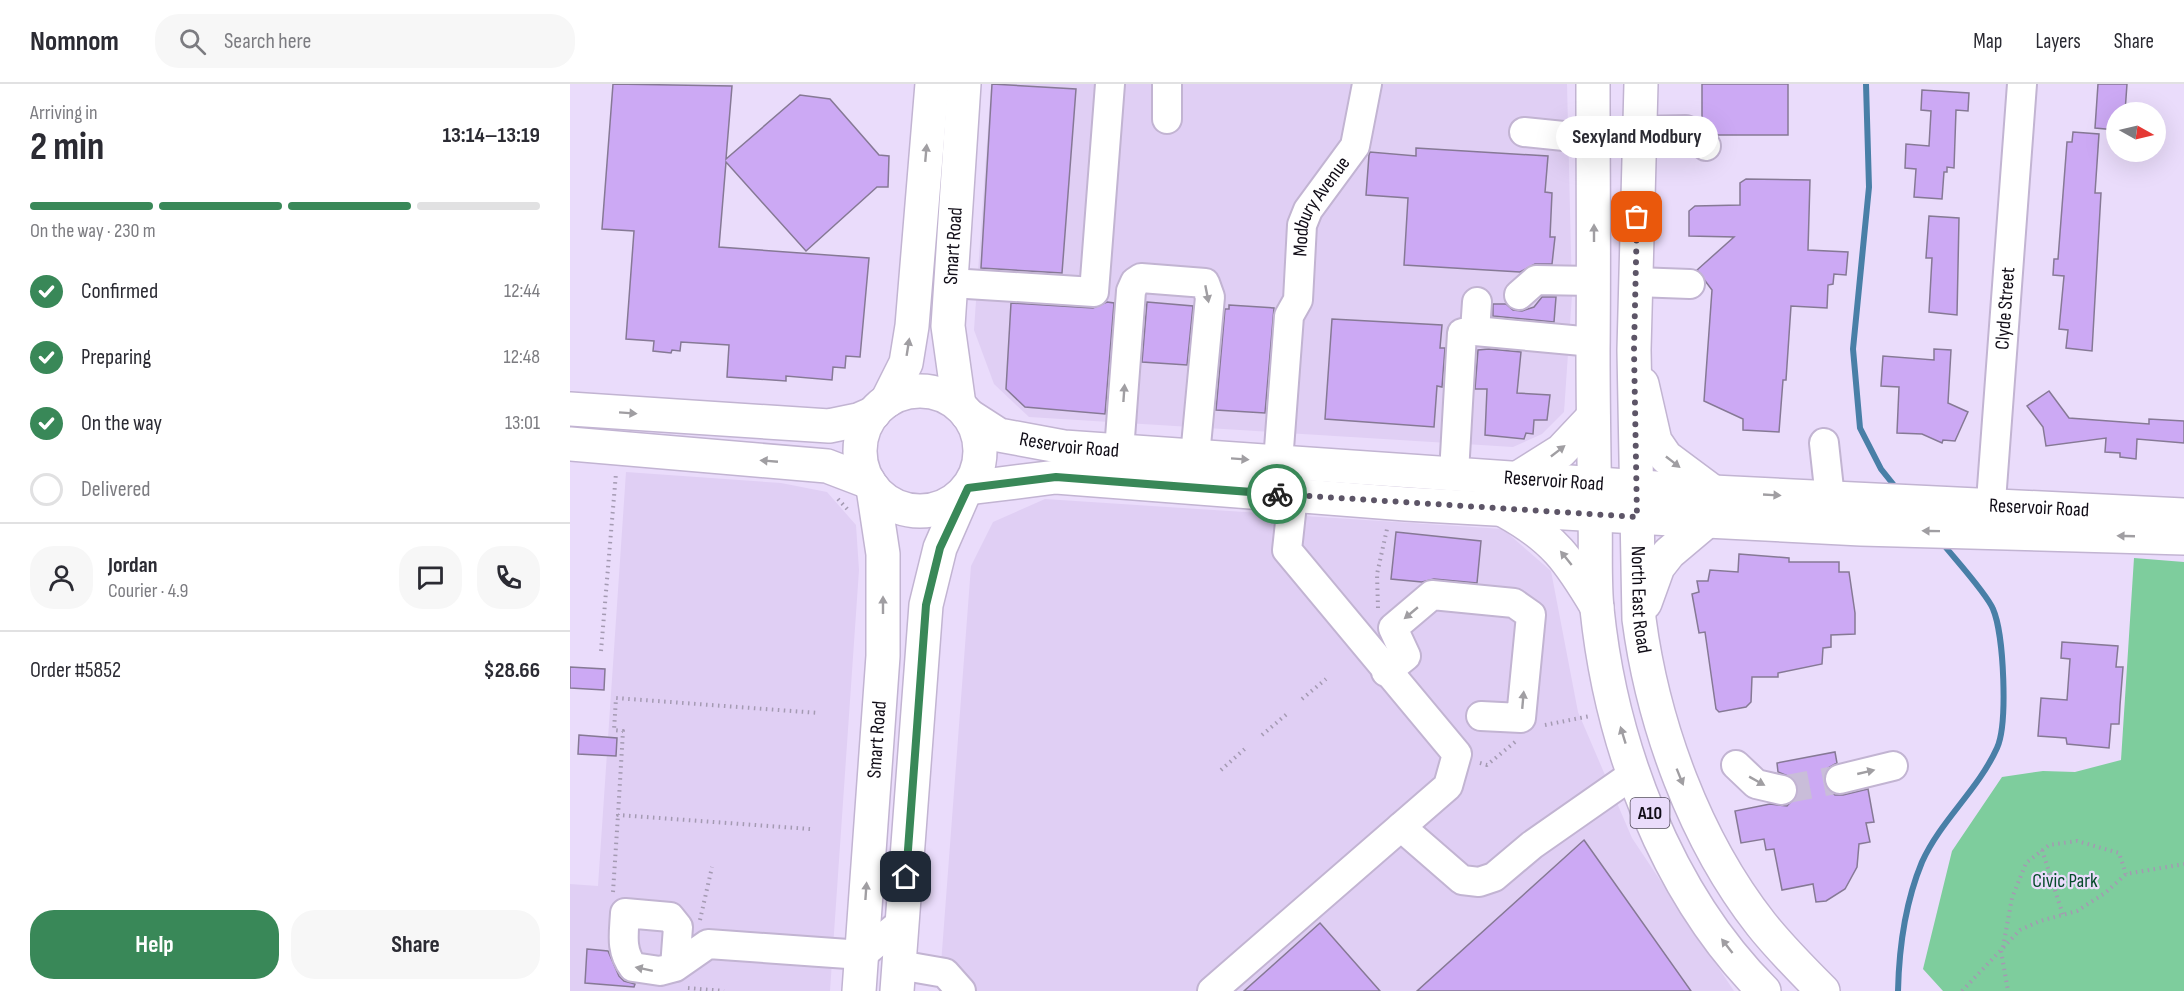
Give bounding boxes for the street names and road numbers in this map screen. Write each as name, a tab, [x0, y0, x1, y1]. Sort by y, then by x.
street label: Modbury Avenue	[1288, 152, 1355, 257]
street label: Smart Road	[939, 206, 968, 286]
street label: Clyde Street	[1990, 266, 2020, 351]
street label: Reservoir Road	[1018, 427, 1120, 463]
street label: Reservoir Road	[1503, 466, 1605, 496]
street label: Reservoir Road	[1988, 493, 2090, 522]
street label: North East Road	[1626, 546, 1656, 655]
street label: Smart Road	[862, 700, 892, 779]
road number: A10	[1630, 798, 1670, 828]

